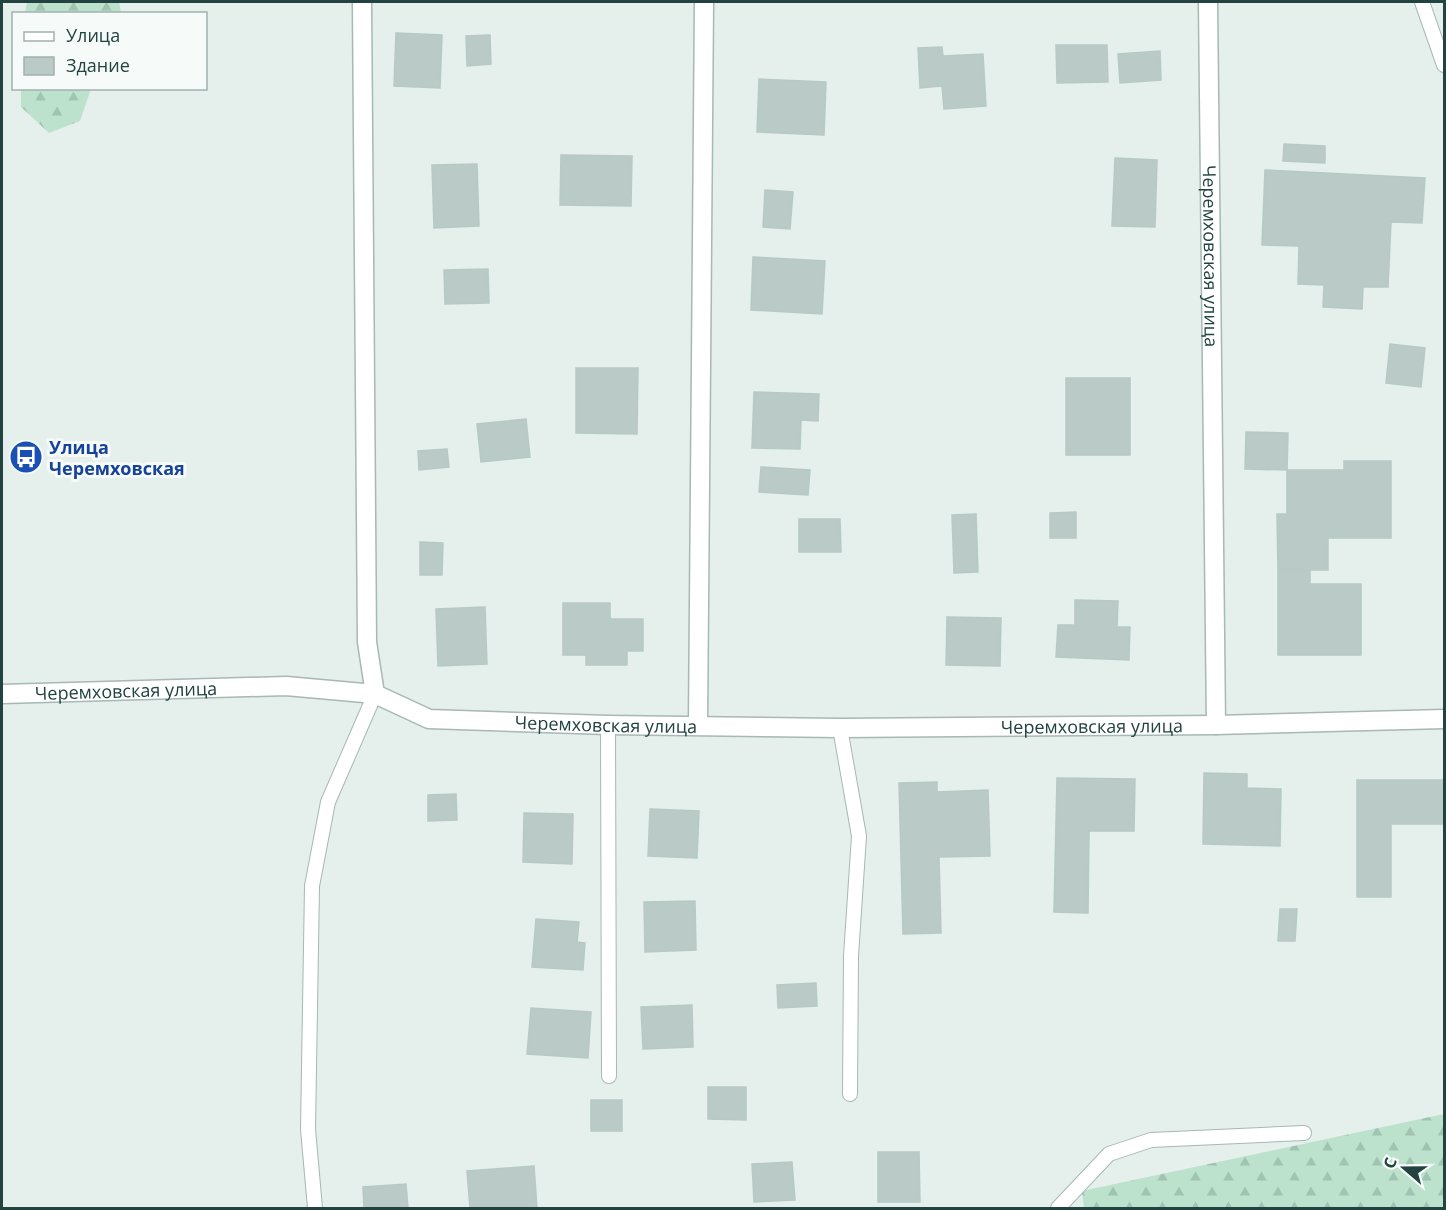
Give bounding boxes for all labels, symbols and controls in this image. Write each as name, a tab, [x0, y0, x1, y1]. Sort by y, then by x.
legend	[12, 12, 207, 90]
text: Улица	[66, 23, 120, 47]
text: Здание	[66, 53, 130, 77]
street label: Черемховская улица	[1198, 165, 1224, 347]
place label: Улица Черемховская	[49, 435, 185, 480]
bus stop icon: Улица Черемховская	[8, 439, 44, 475]
street label: Черемховская улица	[35, 676, 217, 705]
street label: Черемховская улица	[514, 710, 697, 738]
street label: Черемховская улица	[1001, 713, 1183, 739]
north arrow	[1374, 1138, 1434, 1198]
text: С	[1378, 1154, 1402, 1171]

